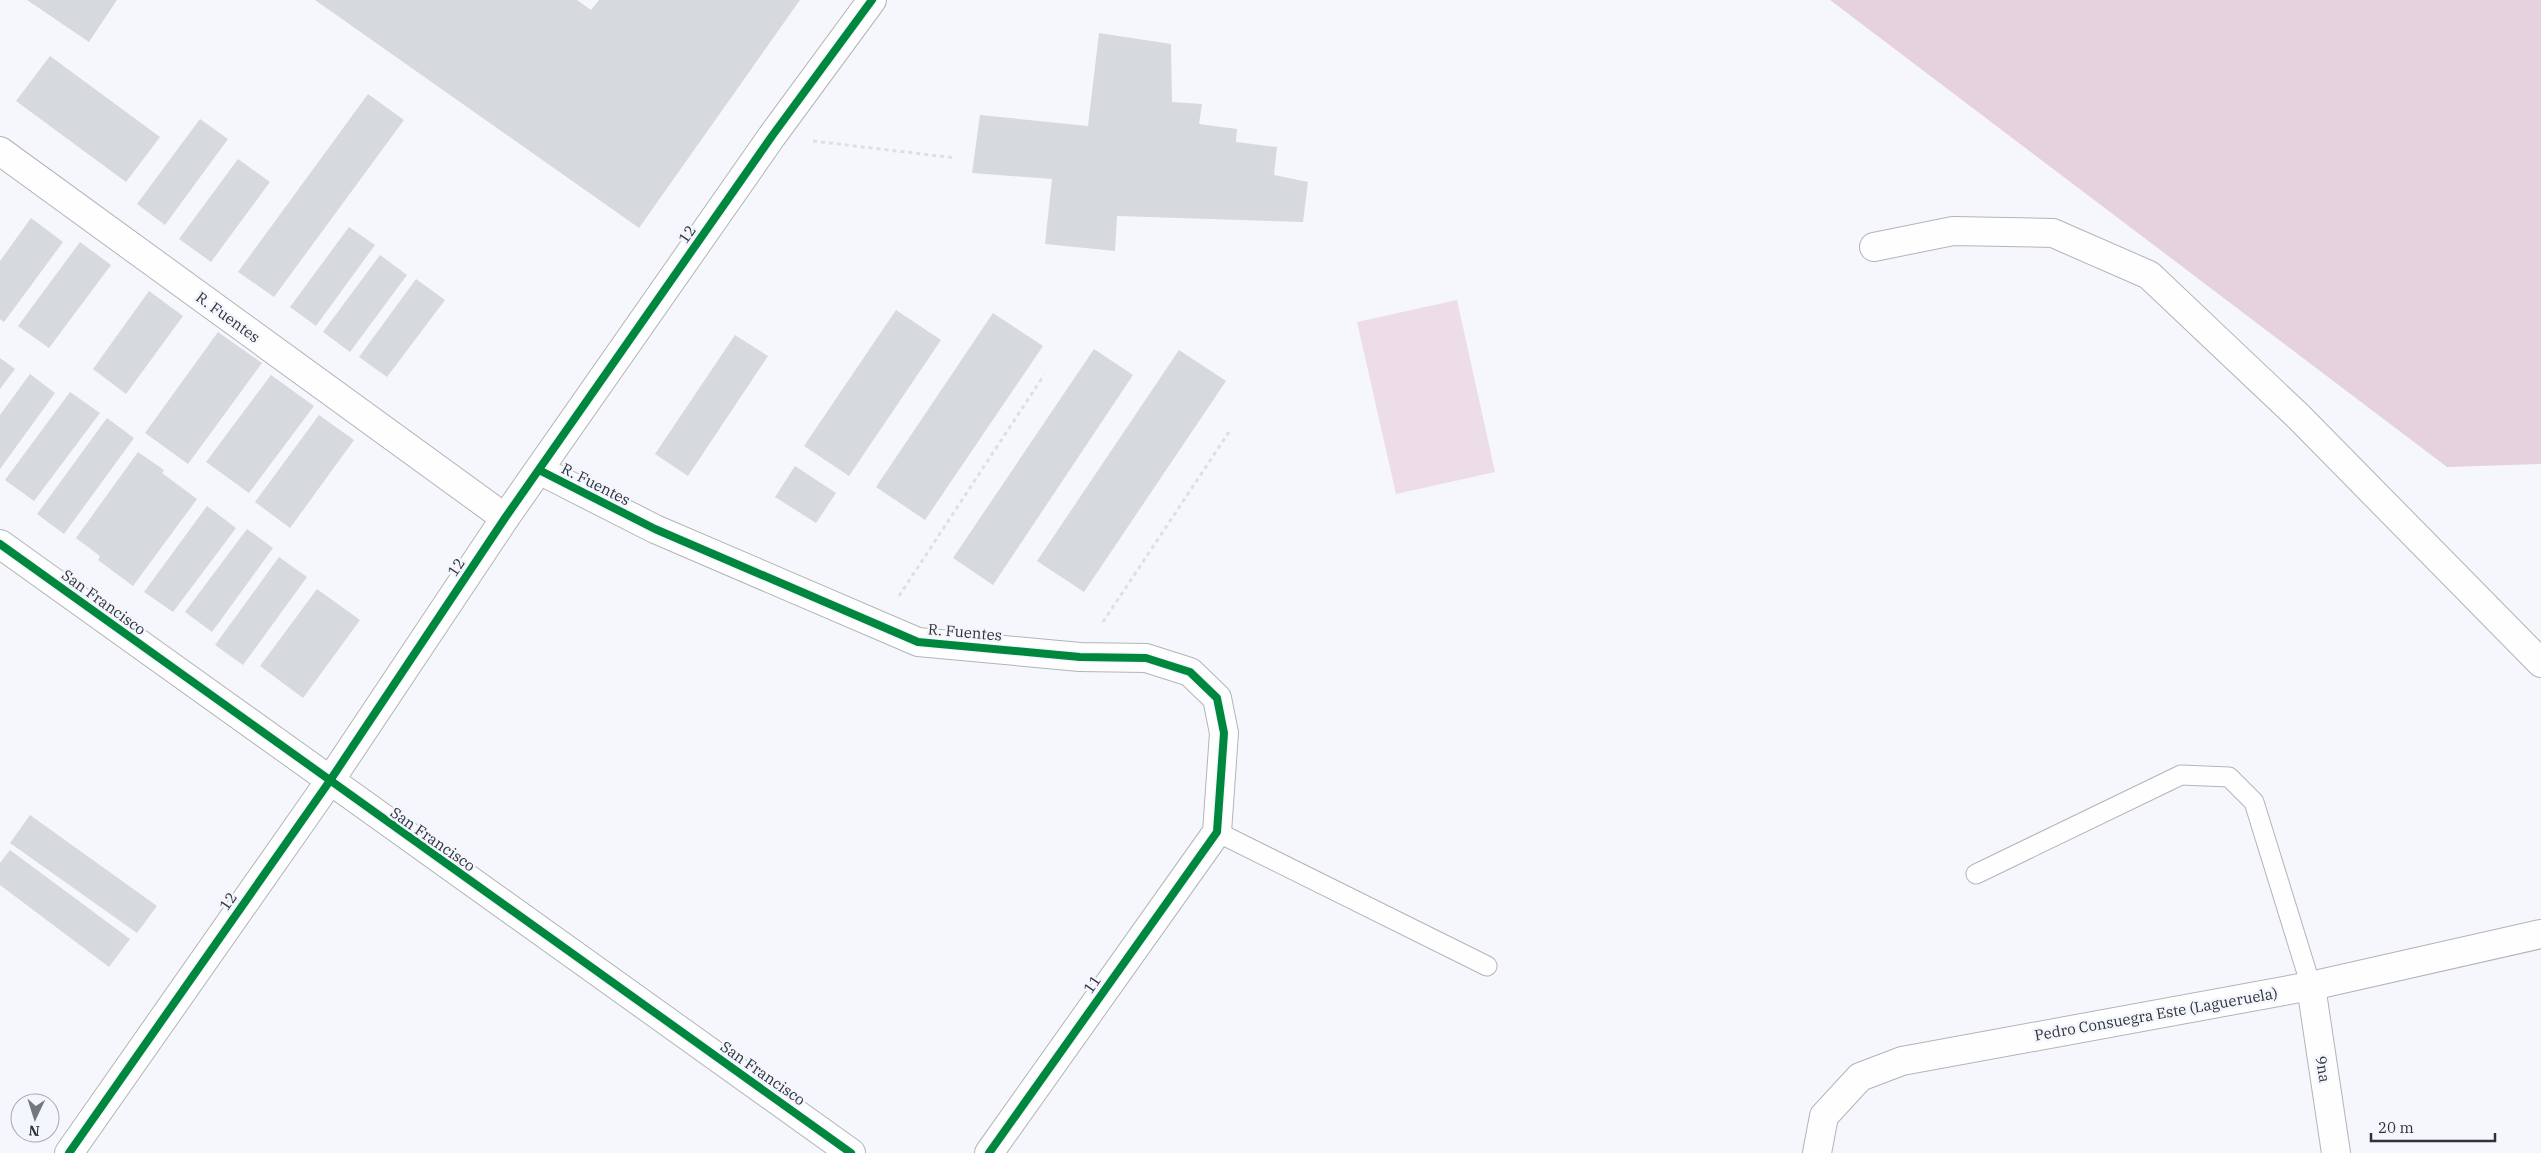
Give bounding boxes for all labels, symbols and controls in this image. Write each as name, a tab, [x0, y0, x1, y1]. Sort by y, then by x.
street label: 12	[674, 221, 700, 247]
street label: R. Fuentes	[192, 287, 264, 347]
street label: R. Fuentes	[559, 459, 633, 509]
street label: 12	[443, 554, 469, 580]
street label: San Francisco	[58, 565, 150, 639]
street label: R. Fuentes	[927, 619, 1003, 645]
street label: San Francisco	[387, 803, 479, 875]
street label: 12	[215, 888, 241, 914]
street label: 11	[1079, 971, 1105, 997]
street label: Pedro Consuegra Este (Lagueruela)	[2033, 983, 2279, 1045]
street label: San Francisco	[717, 1037, 809, 1109]
street label: 9na	[2312, 1054, 2334, 1084]
north arrow	[10, 1093, 60, 1143]
scale bar	[2371, 1110, 2495, 1142]
text: 20 m	[2378, 1118, 2414, 1137]
text: N	[28, 1122, 40, 1140]

